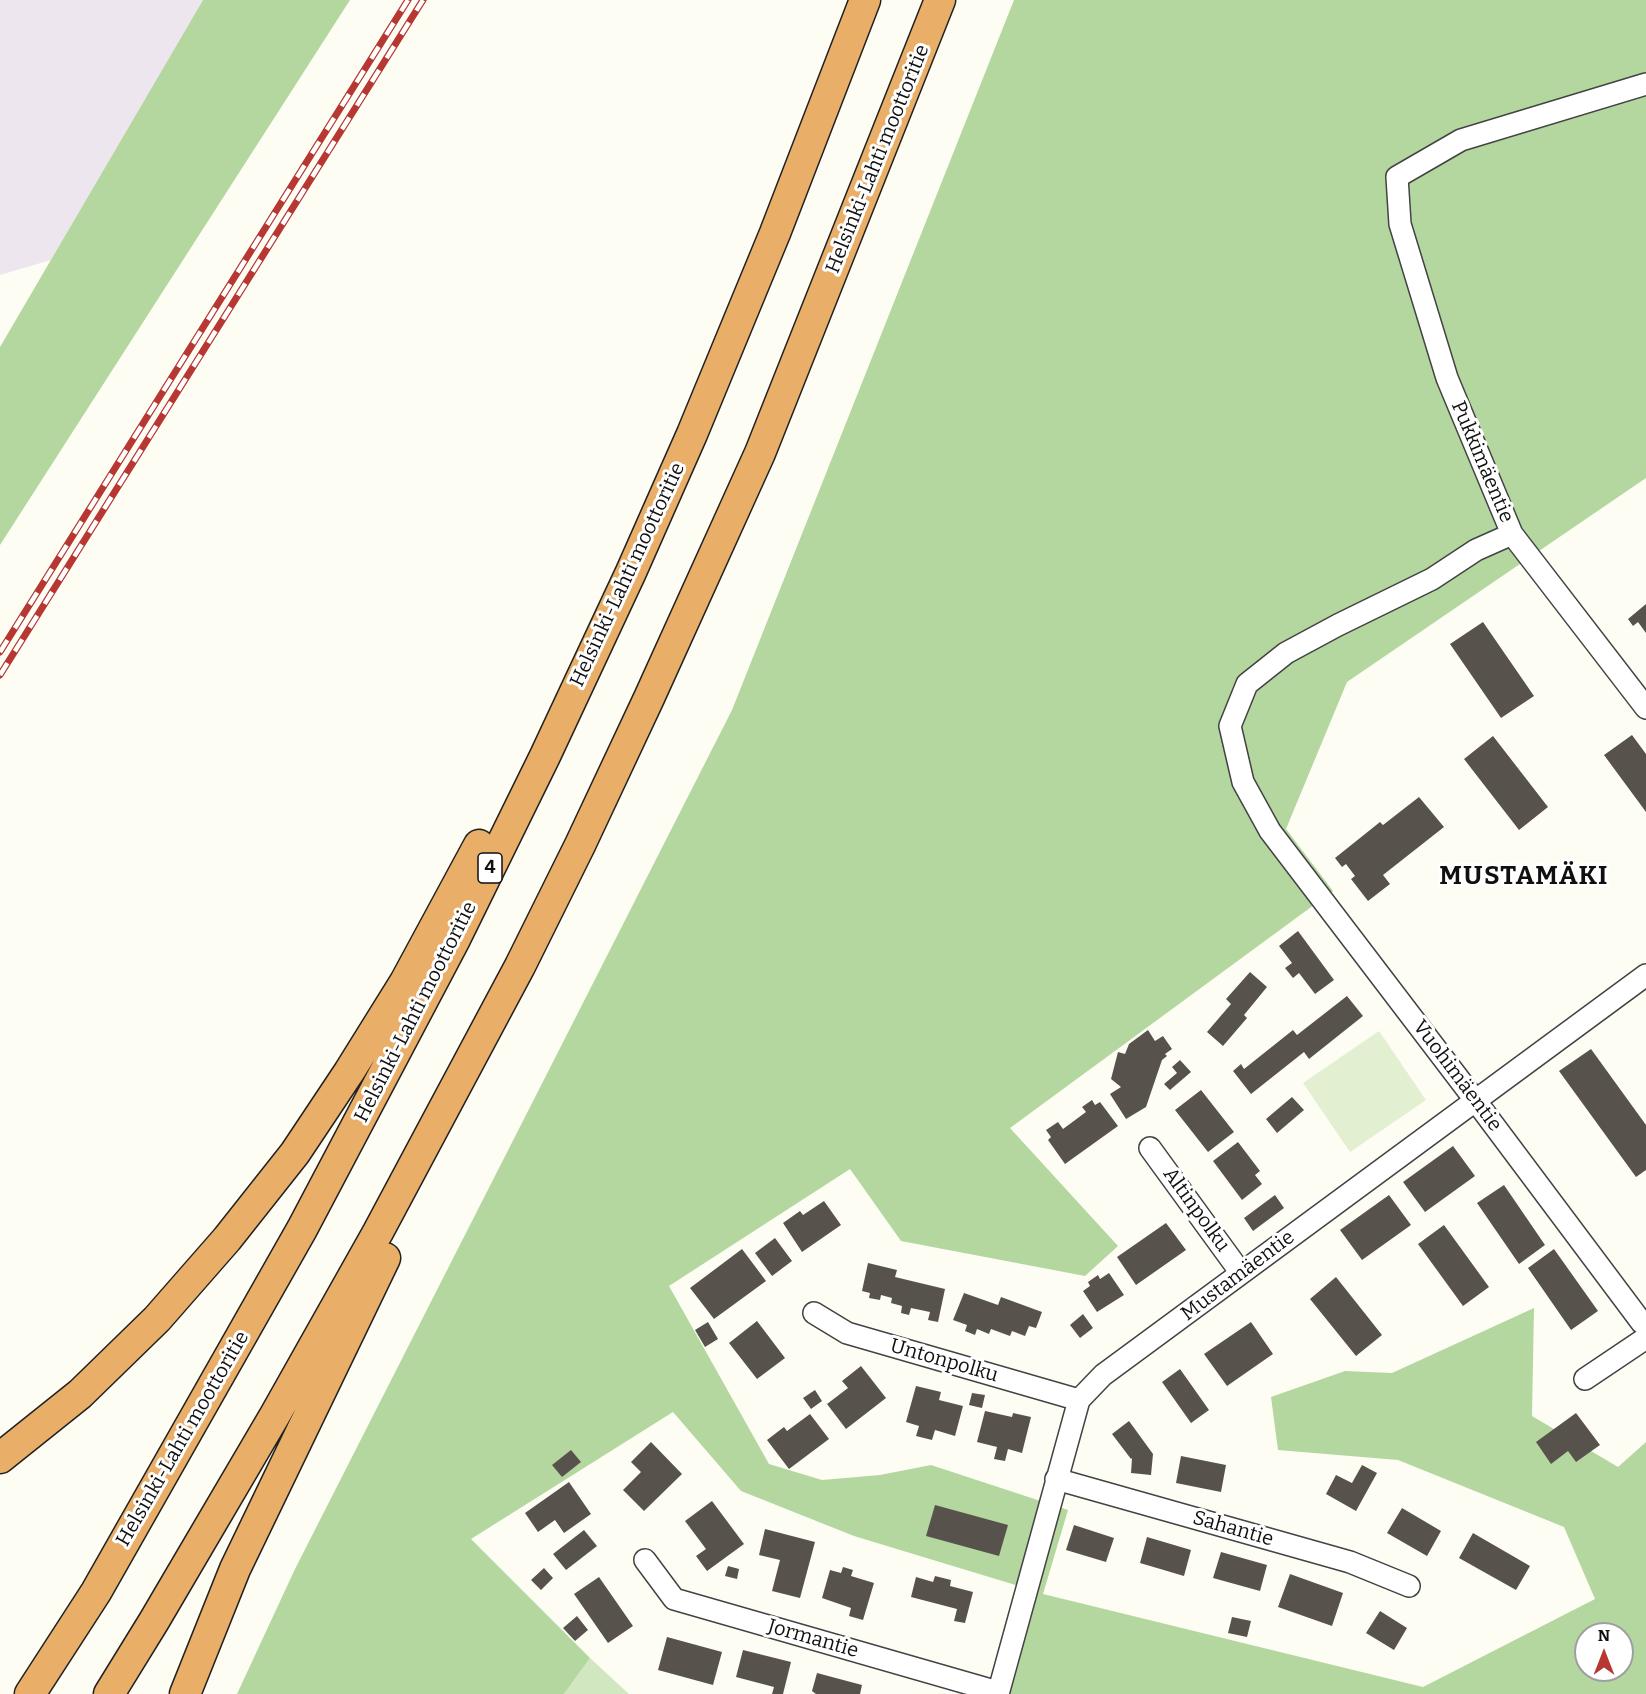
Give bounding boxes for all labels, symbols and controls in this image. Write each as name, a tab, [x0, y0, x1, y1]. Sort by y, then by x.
street label: Helsinki-Lahti moottoritie	[821, 41, 935, 277]
street label: Pukkimäentie	[1446, 398, 1518, 526]
street label: Helsinki-Lahti moottoritie	[565, 459, 691, 691]
road number: 4	[478, 853, 502, 883]
district label: MUSTAMÄKI	[1439, 861, 1609, 893]
street label: Helsinki-Lahti moottoritie	[350, 898, 482, 1126]
street label: Vuohimäentie	[1407, 1016, 1507, 1136]
street label: Altinpolku	[1157, 1163, 1235, 1257]
street label: Mustamäentie	[1177, 1226, 1299, 1326]
street label: Helsinki-Lahti moottoritie	[112, 1327, 254, 1551]
street label: Untonpolku	[887, 1334, 1001, 1388]
street label: Sahantie	[1190, 1506, 1276, 1552]
street label: Jormantie	[765, 1615, 861, 1663]
north arrow	[1574, 1622, 1634, 1682]
text: N	[1598, 1626, 1610, 1645]

